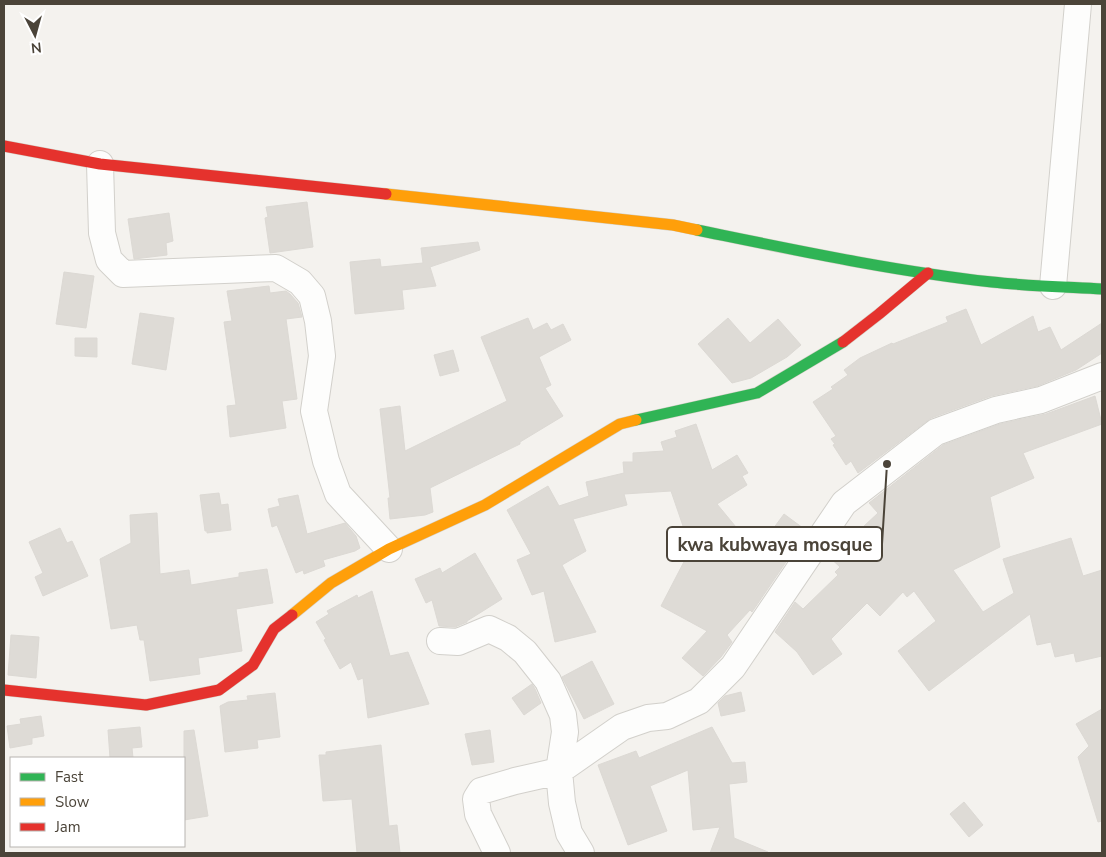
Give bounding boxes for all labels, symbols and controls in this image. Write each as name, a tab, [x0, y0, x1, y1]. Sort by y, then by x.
north arrow	[10, 10, 60, 60]
text: N	[30, 37, 43, 57]
callout: kwa kubwaya mosque	[667, 527, 882, 561]
text: kwa kubwaya mosque	[678, 532, 873, 558]
legend	[10, 757, 185, 847]
text: Fast	[55, 767, 84, 787]
text: Slow	[55, 792, 90, 812]
text: Jam	[54, 817, 81, 837]

